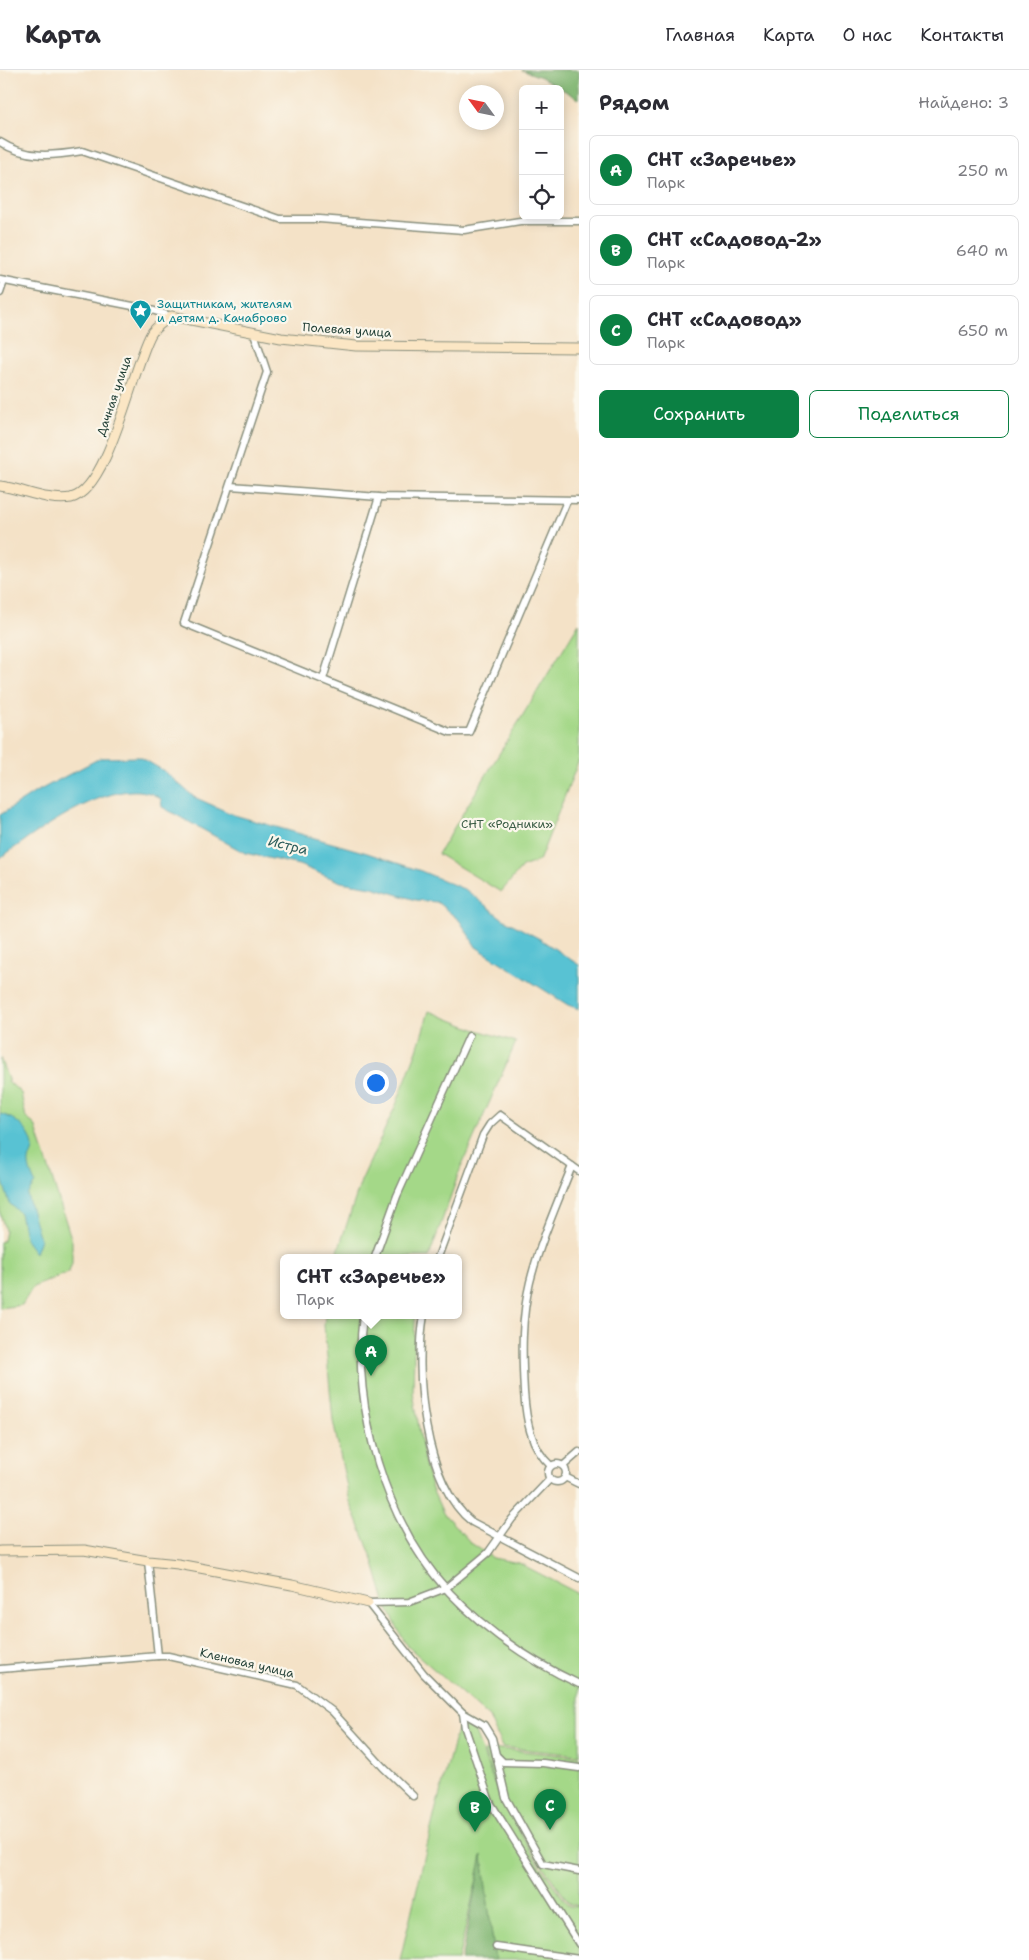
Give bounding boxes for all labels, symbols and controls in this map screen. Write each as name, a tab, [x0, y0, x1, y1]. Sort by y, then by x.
text: Карта	[25, 19, 101, 51]
text: Главная	[665, 23, 735, 47]
text: Карта	[763, 23, 815, 47]
text: О нас	[843, 23, 892, 47]
text: Контакты	[920, 23, 1004, 47]
north arrow	[459, 85, 504, 130]
map controls	[519, 85, 564, 220]
button: +	[519, 85, 564, 130]
text: Рядом	[599, 89, 669, 117]
text: Найдено: 3	[918, 92, 1009, 113]
button: −	[519, 130, 564, 175]
text: СНТ «Заречье»	[647, 147, 796, 172]
text: A	[610, 160, 622, 181]
text: 250 m	[957, 160, 1008, 181]
text: Парк	[647, 172, 685, 193]
button: locate	[519, 175, 564, 220]
text: СНТ «Садовод-2»	[647, 227, 822, 252]
text: B	[611, 240, 621, 261]
text: 640 m	[956, 240, 1008, 261]
text: Парк	[647, 252, 685, 273]
place label: Защитникам, жителям и детям д. Качаброво	[157, 296, 292, 326]
place icon: Защитникам, жителям и детям д. Качаброво	[129, 299, 153, 330]
text: СНТ «Садовод»	[647, 307, 802, 332]
street label: Полевая улица	[302, 319, 393, 341]
text: C	[611, 320, 621, 341]
text: 650 m	[957, 320, 1008, 341]
text: Парк	[647, 332, 685, 353]
street label: Дачная улица	[93, 353, 135, 438]
button: Сохранить	[599, 390, 799, 438]
button: Поделиться	[809, 390, 1009, 438]
park label: СНТ «Родники»	[461, 816, 553, 832]
water label: Истра	[266, 831, 310, 859]
your location	[363, 1070, 389, 1096]
popup	[280, 1254, 462, 1319]
text: СНТ «Заречье»	[296, 1264, 446, 1289]
text: Парк	[296, 1289, 334, 1310]
pin: A	[355, 1335, 387, 1376]
street label: Кленовая улица	[198, 1644, 296, 1682]
pin: C	[534, 1789, 566, 1830]
pin: B	[459, 1791, 491, 1832]

